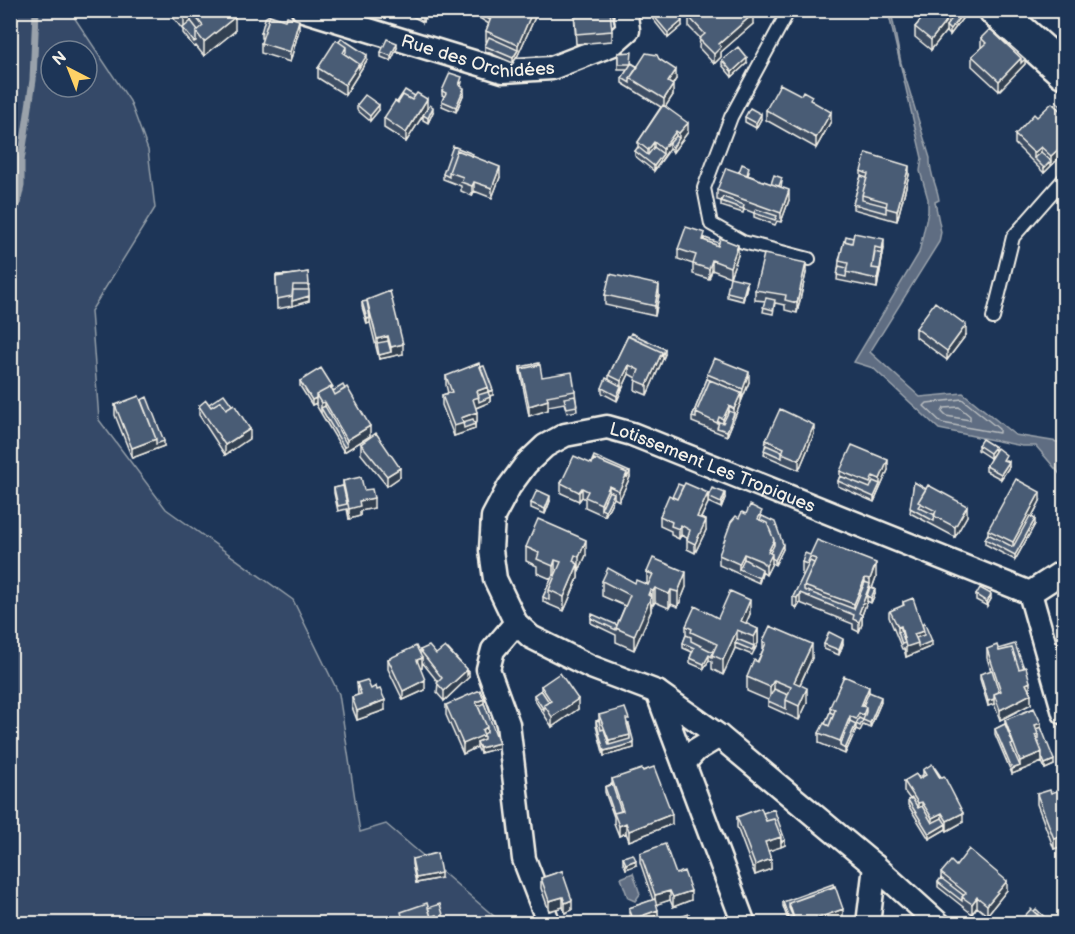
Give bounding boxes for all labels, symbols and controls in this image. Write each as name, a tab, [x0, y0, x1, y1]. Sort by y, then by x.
street label: Rue des Orchidées	[398, 31, 555, 82]
north arrow	[39, 39, 99, 99]
text: N	[49, 48, 71, 70]
street label: Lotissement Les Tropiques	[607, 418, 818, 517]

